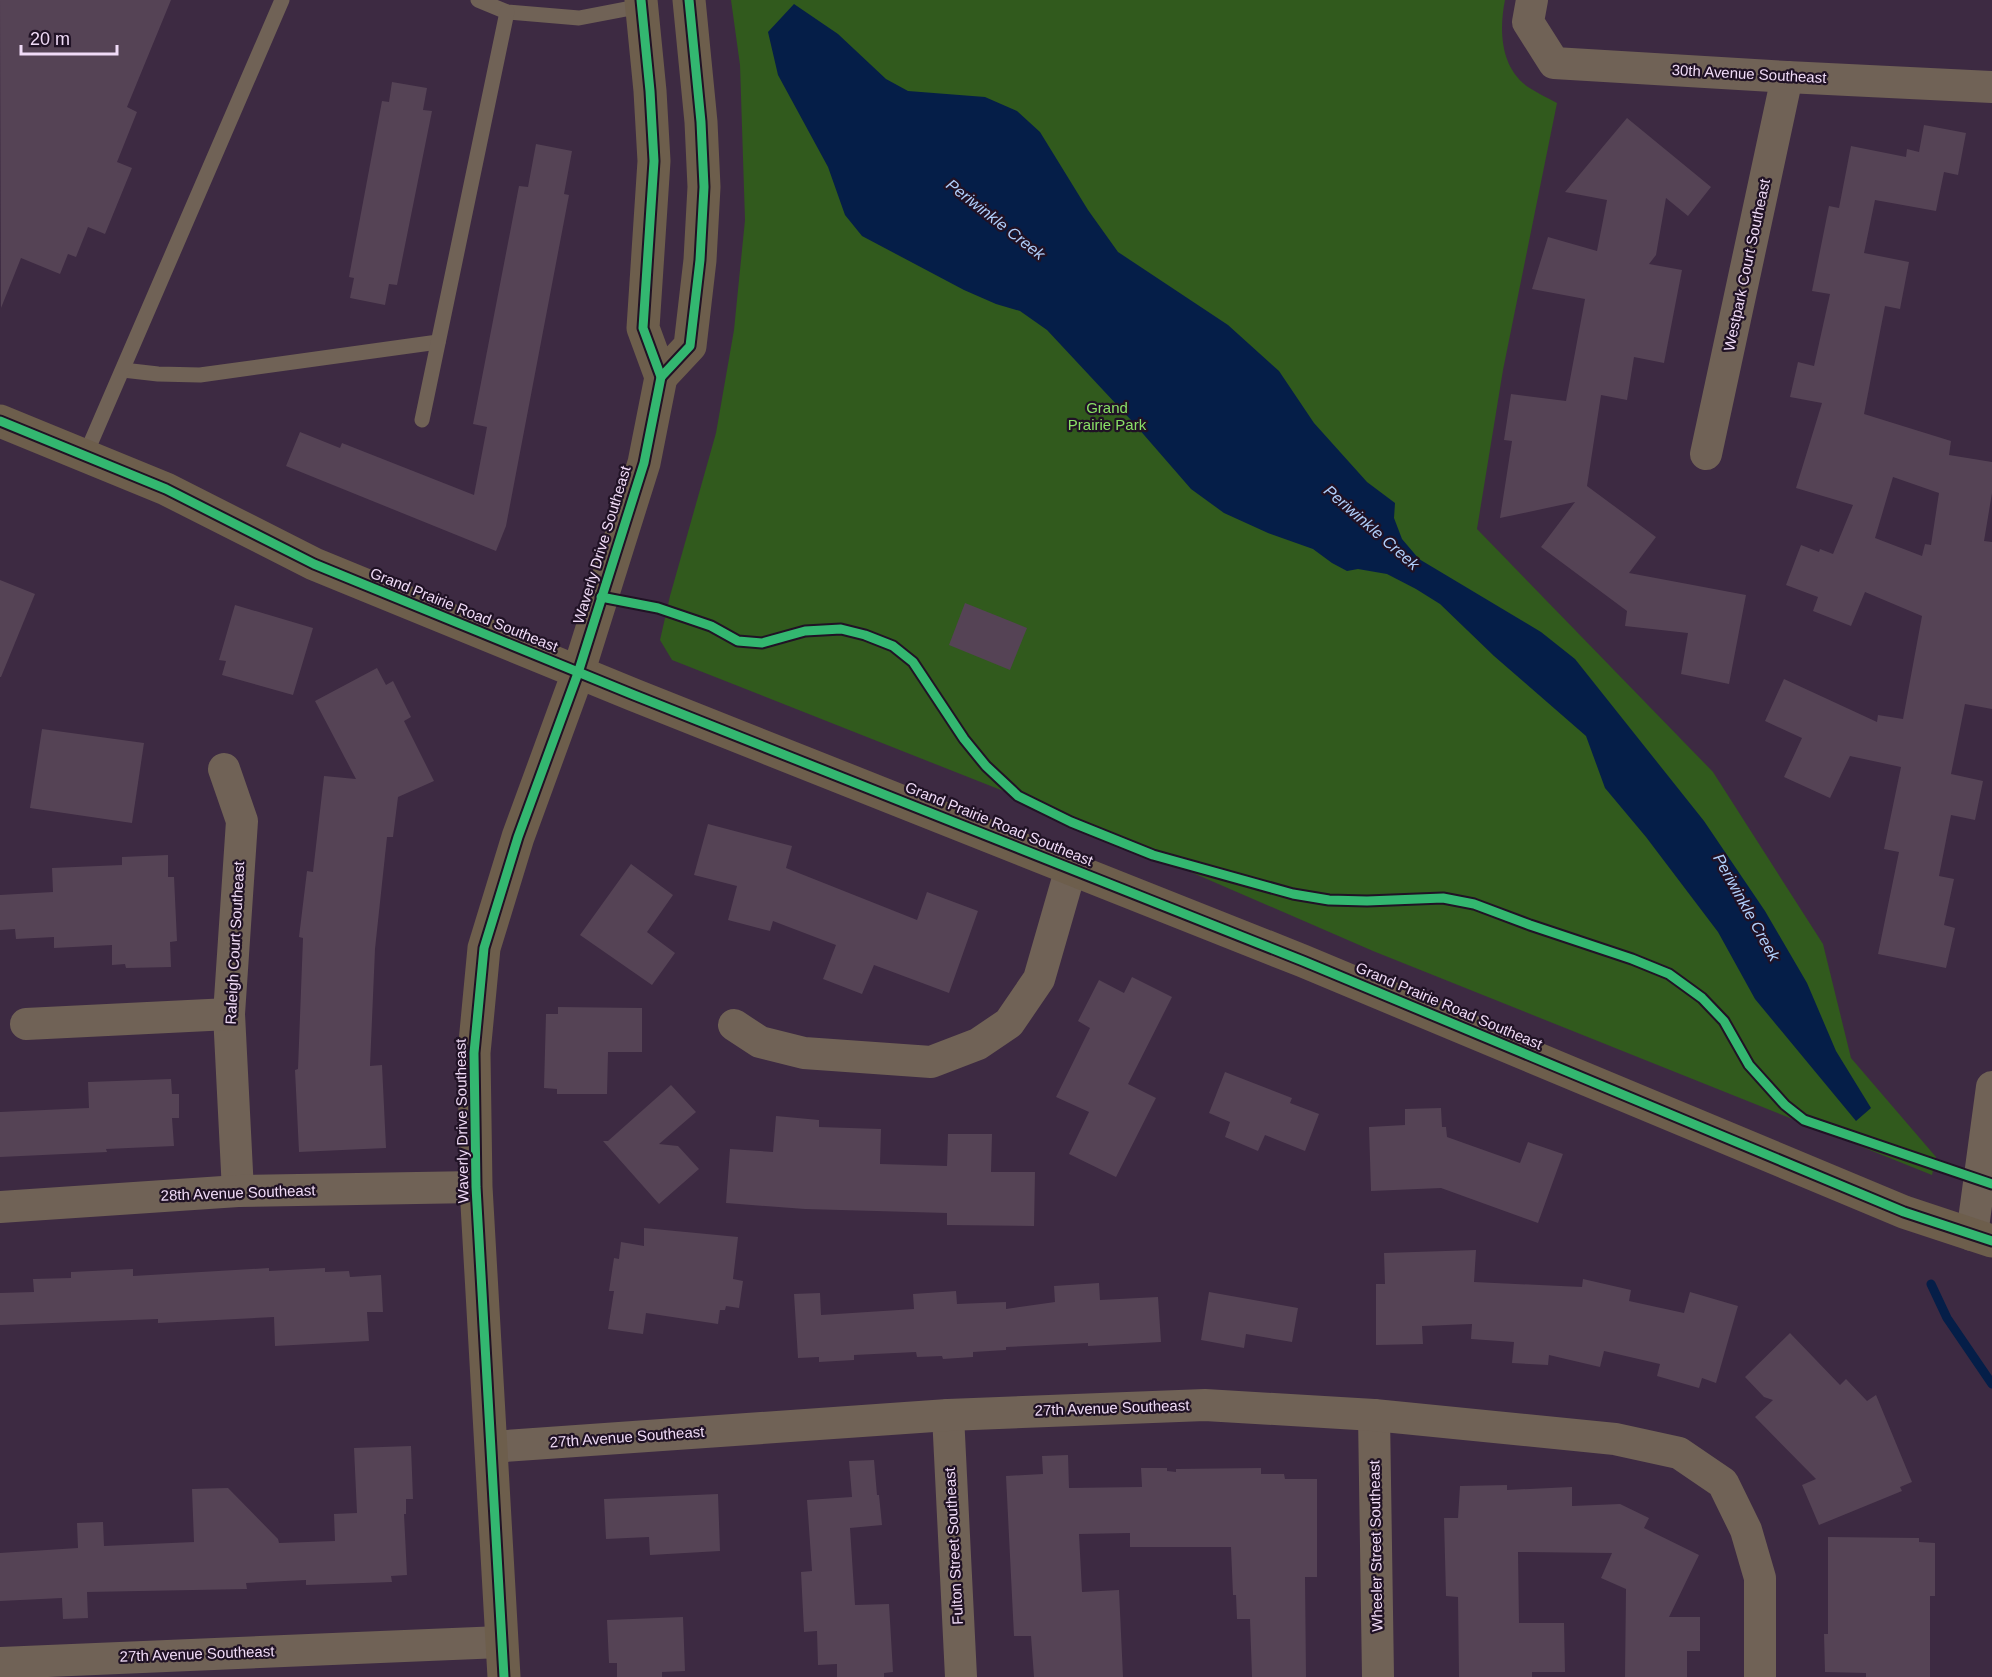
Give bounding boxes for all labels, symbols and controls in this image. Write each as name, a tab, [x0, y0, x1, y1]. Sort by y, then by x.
scale bar	[21, 18, 117, 56]
text: 20 m	[30, 29, 70, 49]
street label: 30th Avenue Southeast	[1671, 61, 1828, 86]
water label: Periwinkle Creek	[943, 176, 1049, 264]
street label: Westpark Court Southeast	[1720, 176, 1773, 353]
park label: Grand Prairie Park	[1068, 399, 1147, 433]
street label: Waverly Drive Southeast	[569, 463, 634, 626]
water label: Periwinkle Creek	[1321, 482, 1423, 574]
street label: Grand Prairie Road Southeast	[368, 564, 561, 655]
street label: Grand Prairie Road Southeast	[903, 778, 1096, 869]
water label: Periwinkle Creek	[1710, 851, 1784, 965]
street label: Raleigh Court Southeast	[222, 860, 247, 1025]
street label: Grand Prairie Road Southeast	[1353, 958, 1546, 1053]
street label: Waverly Drive Southeast	[452, 1038, 471, 1203]
street label: 28th Avenue Southeast	[160, 1181, 316, 1204]
street label: 27th Avenue Southeast	[1034, 1396, 1190, 1419]
street label: 27th Avenue Southeast	[549, 1423, 706, 1450]
street label: Wheeler Street Southeast	[1365, 1459, 1385, 1632]
street label: Fulton Street Southeast	[941, 1466, 966, 1625]
street label: 27th Avenue Southeast	[119, 1642, 275, 1665]

